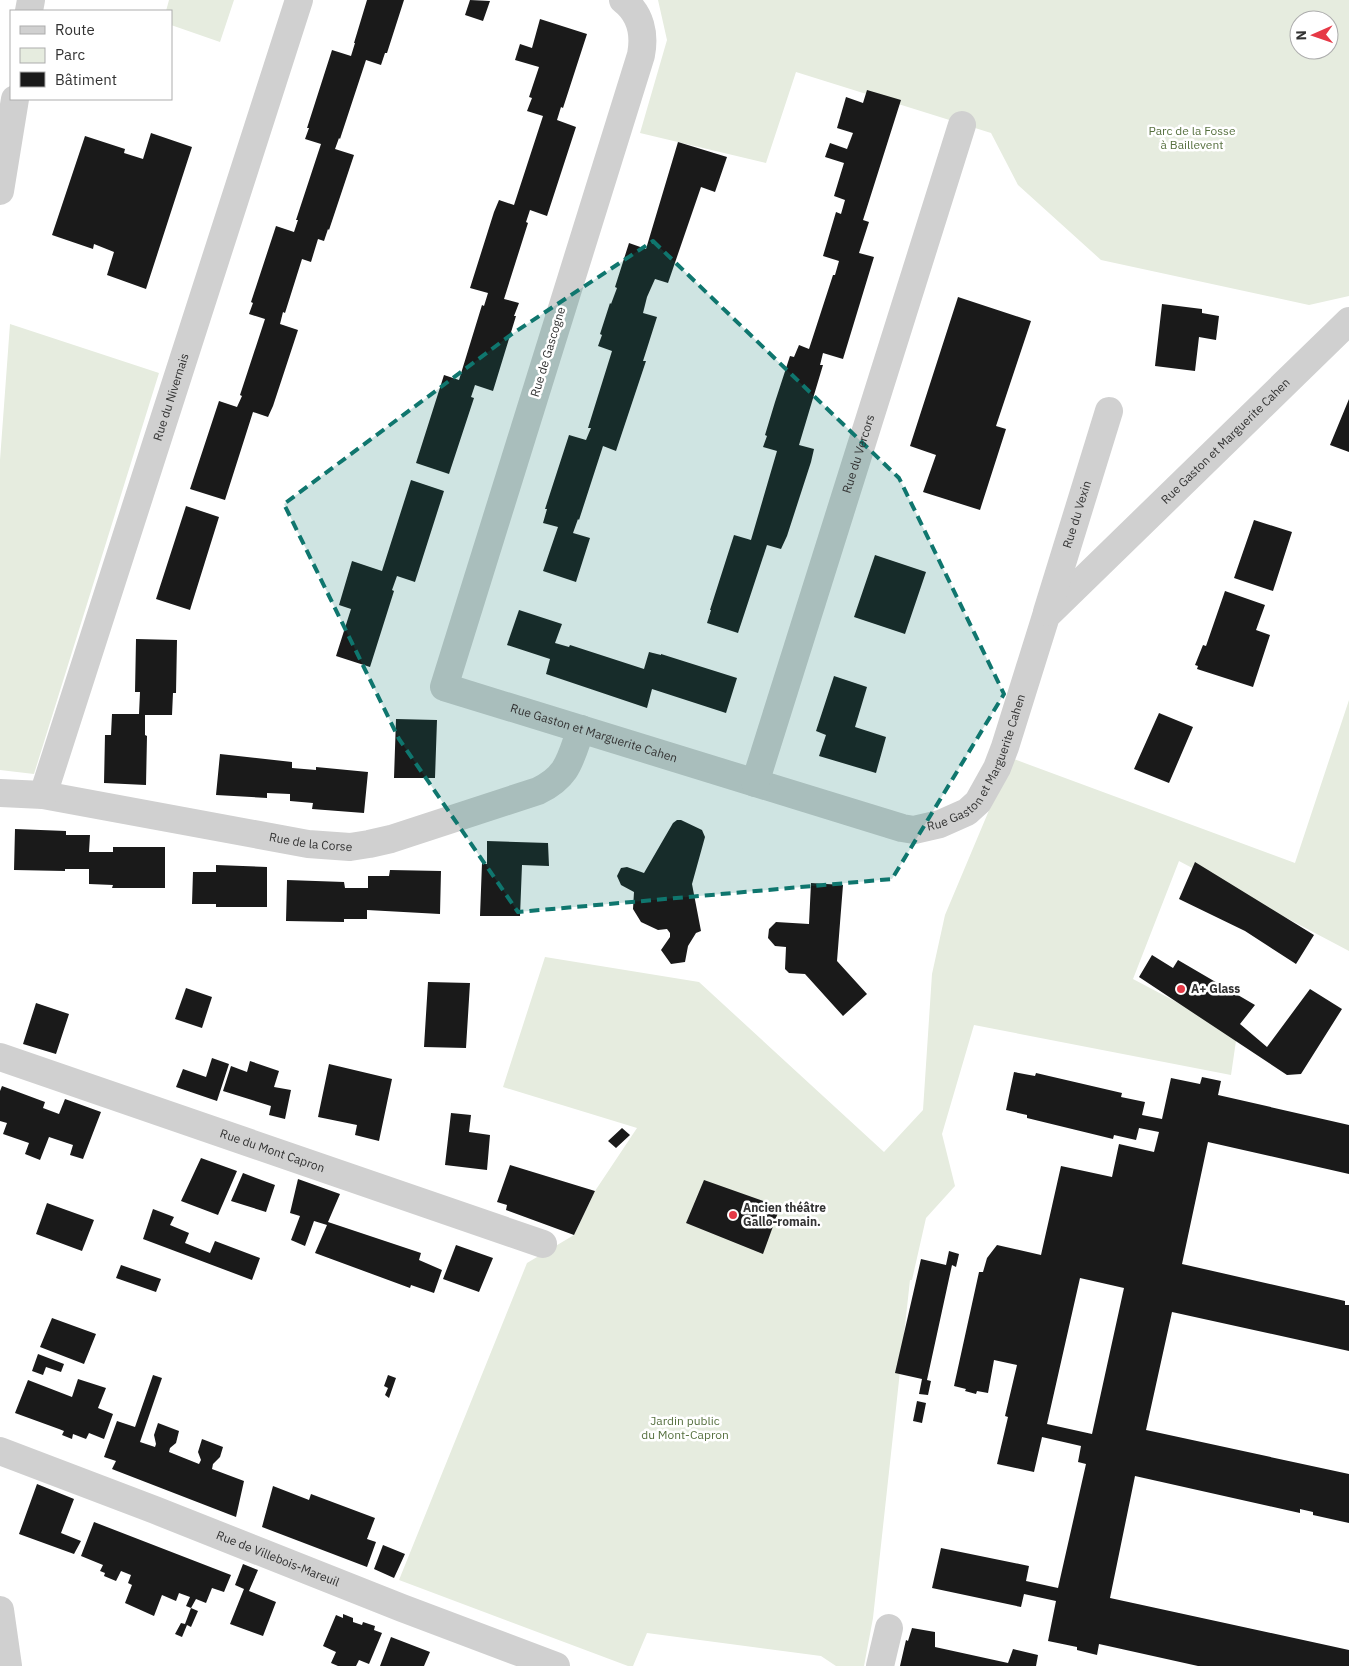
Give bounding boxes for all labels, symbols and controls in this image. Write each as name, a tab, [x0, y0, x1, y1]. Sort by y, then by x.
legend	[10, 10, 172, 100]
north arrow	[1289, 10, 1339, 60]
text: Route	[55, 20, 95, 39]
text: N	[1292, 30, 1310, 41]
text: Parc	[55, 45, 85, 64]
text: Bâtiment	[55, 70, 117, 89]
park label: Parc de la Fosse à Baillevent	[1149, 123, 1236, 152]
street label: Rue de Gascogne	[527, 305, 568, 399]
street label: Rue du Nivernais	[150, 351, 192, 443]
street label: Rue Gaston et Marguerite Cahen	[1158, 375, 1293, 507]
street label: Rue du Vercors	[839, 413, 877, 495]
street label: Rue du Vexin	[1059, 479, 1094, 550]
street label: Rue Gaston et Marguerite Cahen	[925, 692, 1028, 834]
street label: Rue Gaston et Marguerite Cahen	[509, 700, 679, 765]
street label: Rue de la Corse	[268, 829, 353, 854]
place label: A+ Glass	[1191, 981, 1240, 996]
marker: A+ Glass	[1175, 983, 1187, 995]
street label: Rue du Mont Capron	[218, 1125, 327, 1175]
place label: Ancien théâtre Gallo-romain.	[743, 1200, 826, 1229]
marker: Ancien théâtre Gallo-romain.	[727, 1209, 739, 1221]
park label: Jardin public du Mont-Capron	[641, 1413, 729, 1442]
street label: Rue de Villebois-Mareuil	[214, 1527, 342, 1589]

